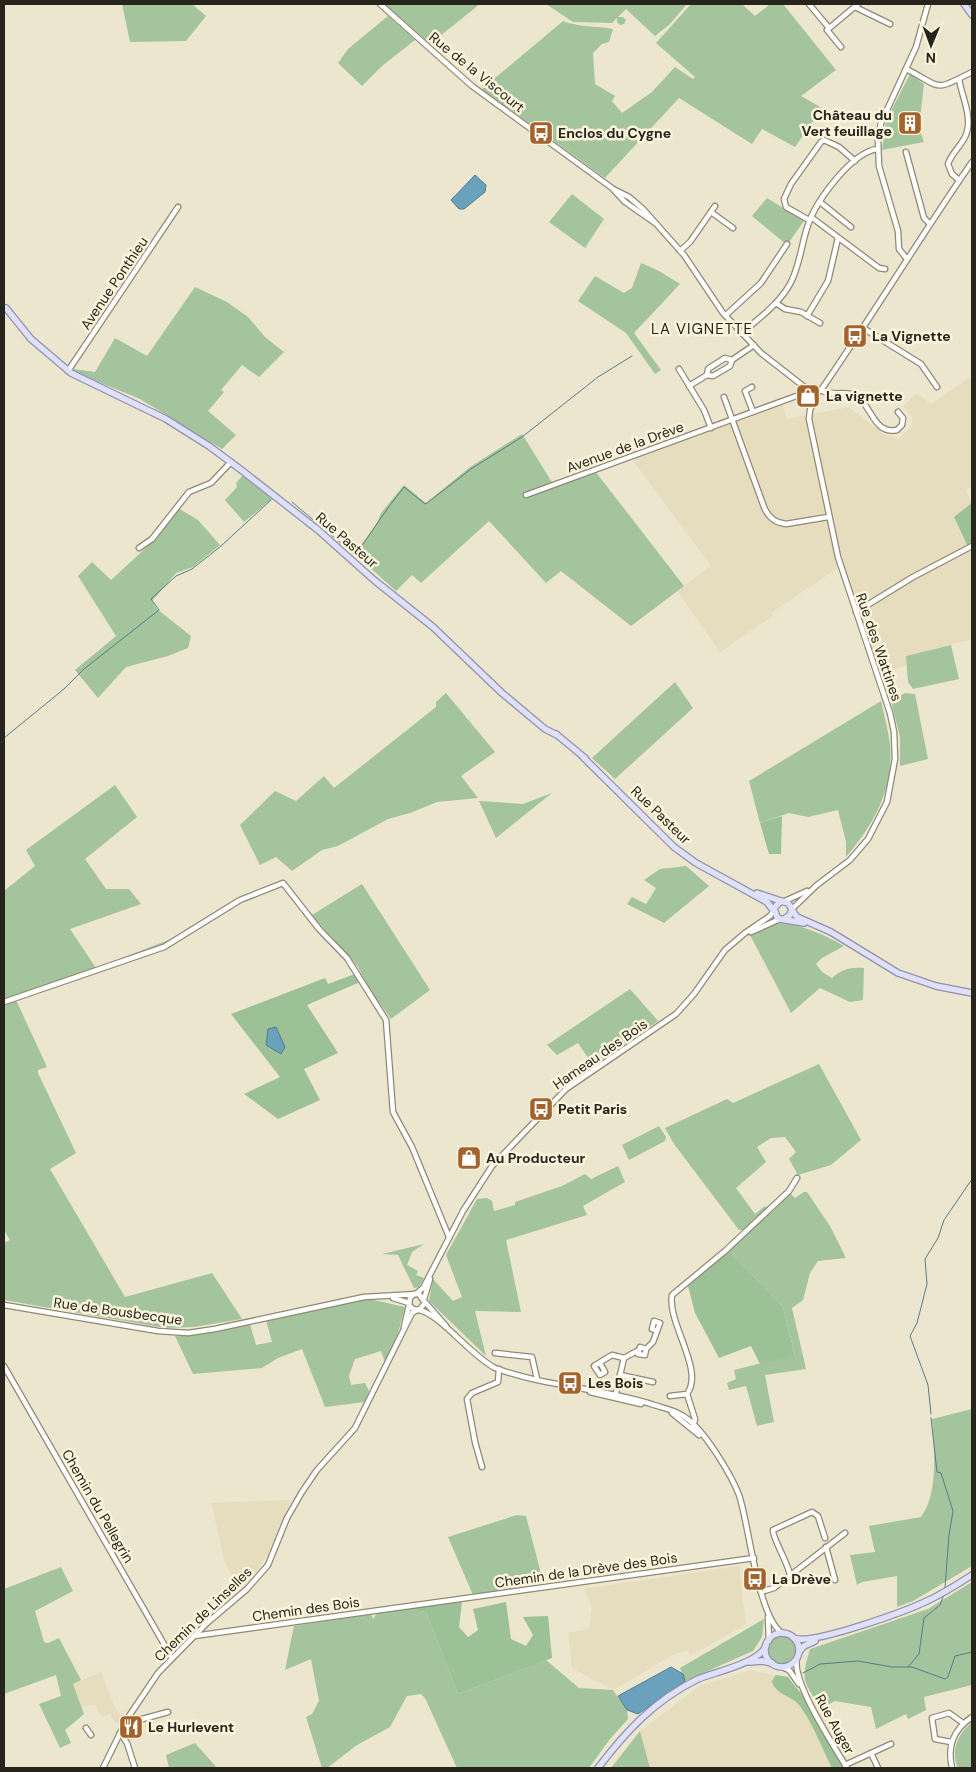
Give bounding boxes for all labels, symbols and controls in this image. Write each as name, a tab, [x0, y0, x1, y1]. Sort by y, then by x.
north arrow	[906, 20, 956, 70]
street label: Rue de la Viscourt	[426, 28, 528, 116]
text: N	[926, 49, 936, 67]
place label: Château du Vert feuillage	[801, 106, 892, 140]
building icon: Château du Vert feuillage	[897, 110, 923, 136]
bus stop icon: Enclos du Cygne	[528, 120, 554, 146]
place label: Enclos du Cygne	[558, 124, 671, 142]
street label: Avenue Ponthieu	[76, 233, 152, 333]
district label: LA VIGNETTE	[651, 319, 753, 339]
bus stop icon: La Vignette	[842, 323, 868, 349]
place label: La Vignette	[872, 327, 951, 345]
shop icon: La vignette	[795, 383, 821, 409]
place label: La vignette	[826, 387, 903, 405]
street label: Avenue de la Drève	[564, 417, 686, 477]
street label: Rue Pasteur	[312, 508, 382, 572]
street label: Rue des Wattines	[852, 591, 906, 703]
street label: Rue Pasteur	[627, 782, 695, 848]
street label: Hameau des Bois	[549, 1015, 651, 1093]
bus stop icon: Petit Paris	[528, 1096, 554, 1122]
place label: Petit Paris	[558, 1100, 627, 1118]
shop icon: Au Producteur	[456, 1145, 482, 1171]
place label: Au Producteur	[486, 1149, 586, 1167]
street label: Rue de Bousbecque	[53, 1293, 184, 1329]
bus stop icon: Les Bois	[557, 1370, 583, 1396]
place label: Les Bois	[588, 1374, 643, 1392]
street label: Chemin du Pellegrin	[58, 1446, 138, 1566]
street label: Chemin de la Drève des Bois	[494, 1548, 678, 1592]
street label: Chemin de Linselles	[150, 1563, 256, 1665]
bus stop icon: La Drève	[742, 1566, 768, 1592]
place label: La Drève	[772, 1570, 831, 1588]
street label: Chemin des Bois	[251, 1593, 361, 1625]
street label: Rue Auger	[811, 1691, 859, 1757]
restaurant icon: Le Hurlevent	[118, 1714, 144, 1740]
place label: Le Hurlevent	[148, 1718, 234, 1736]

